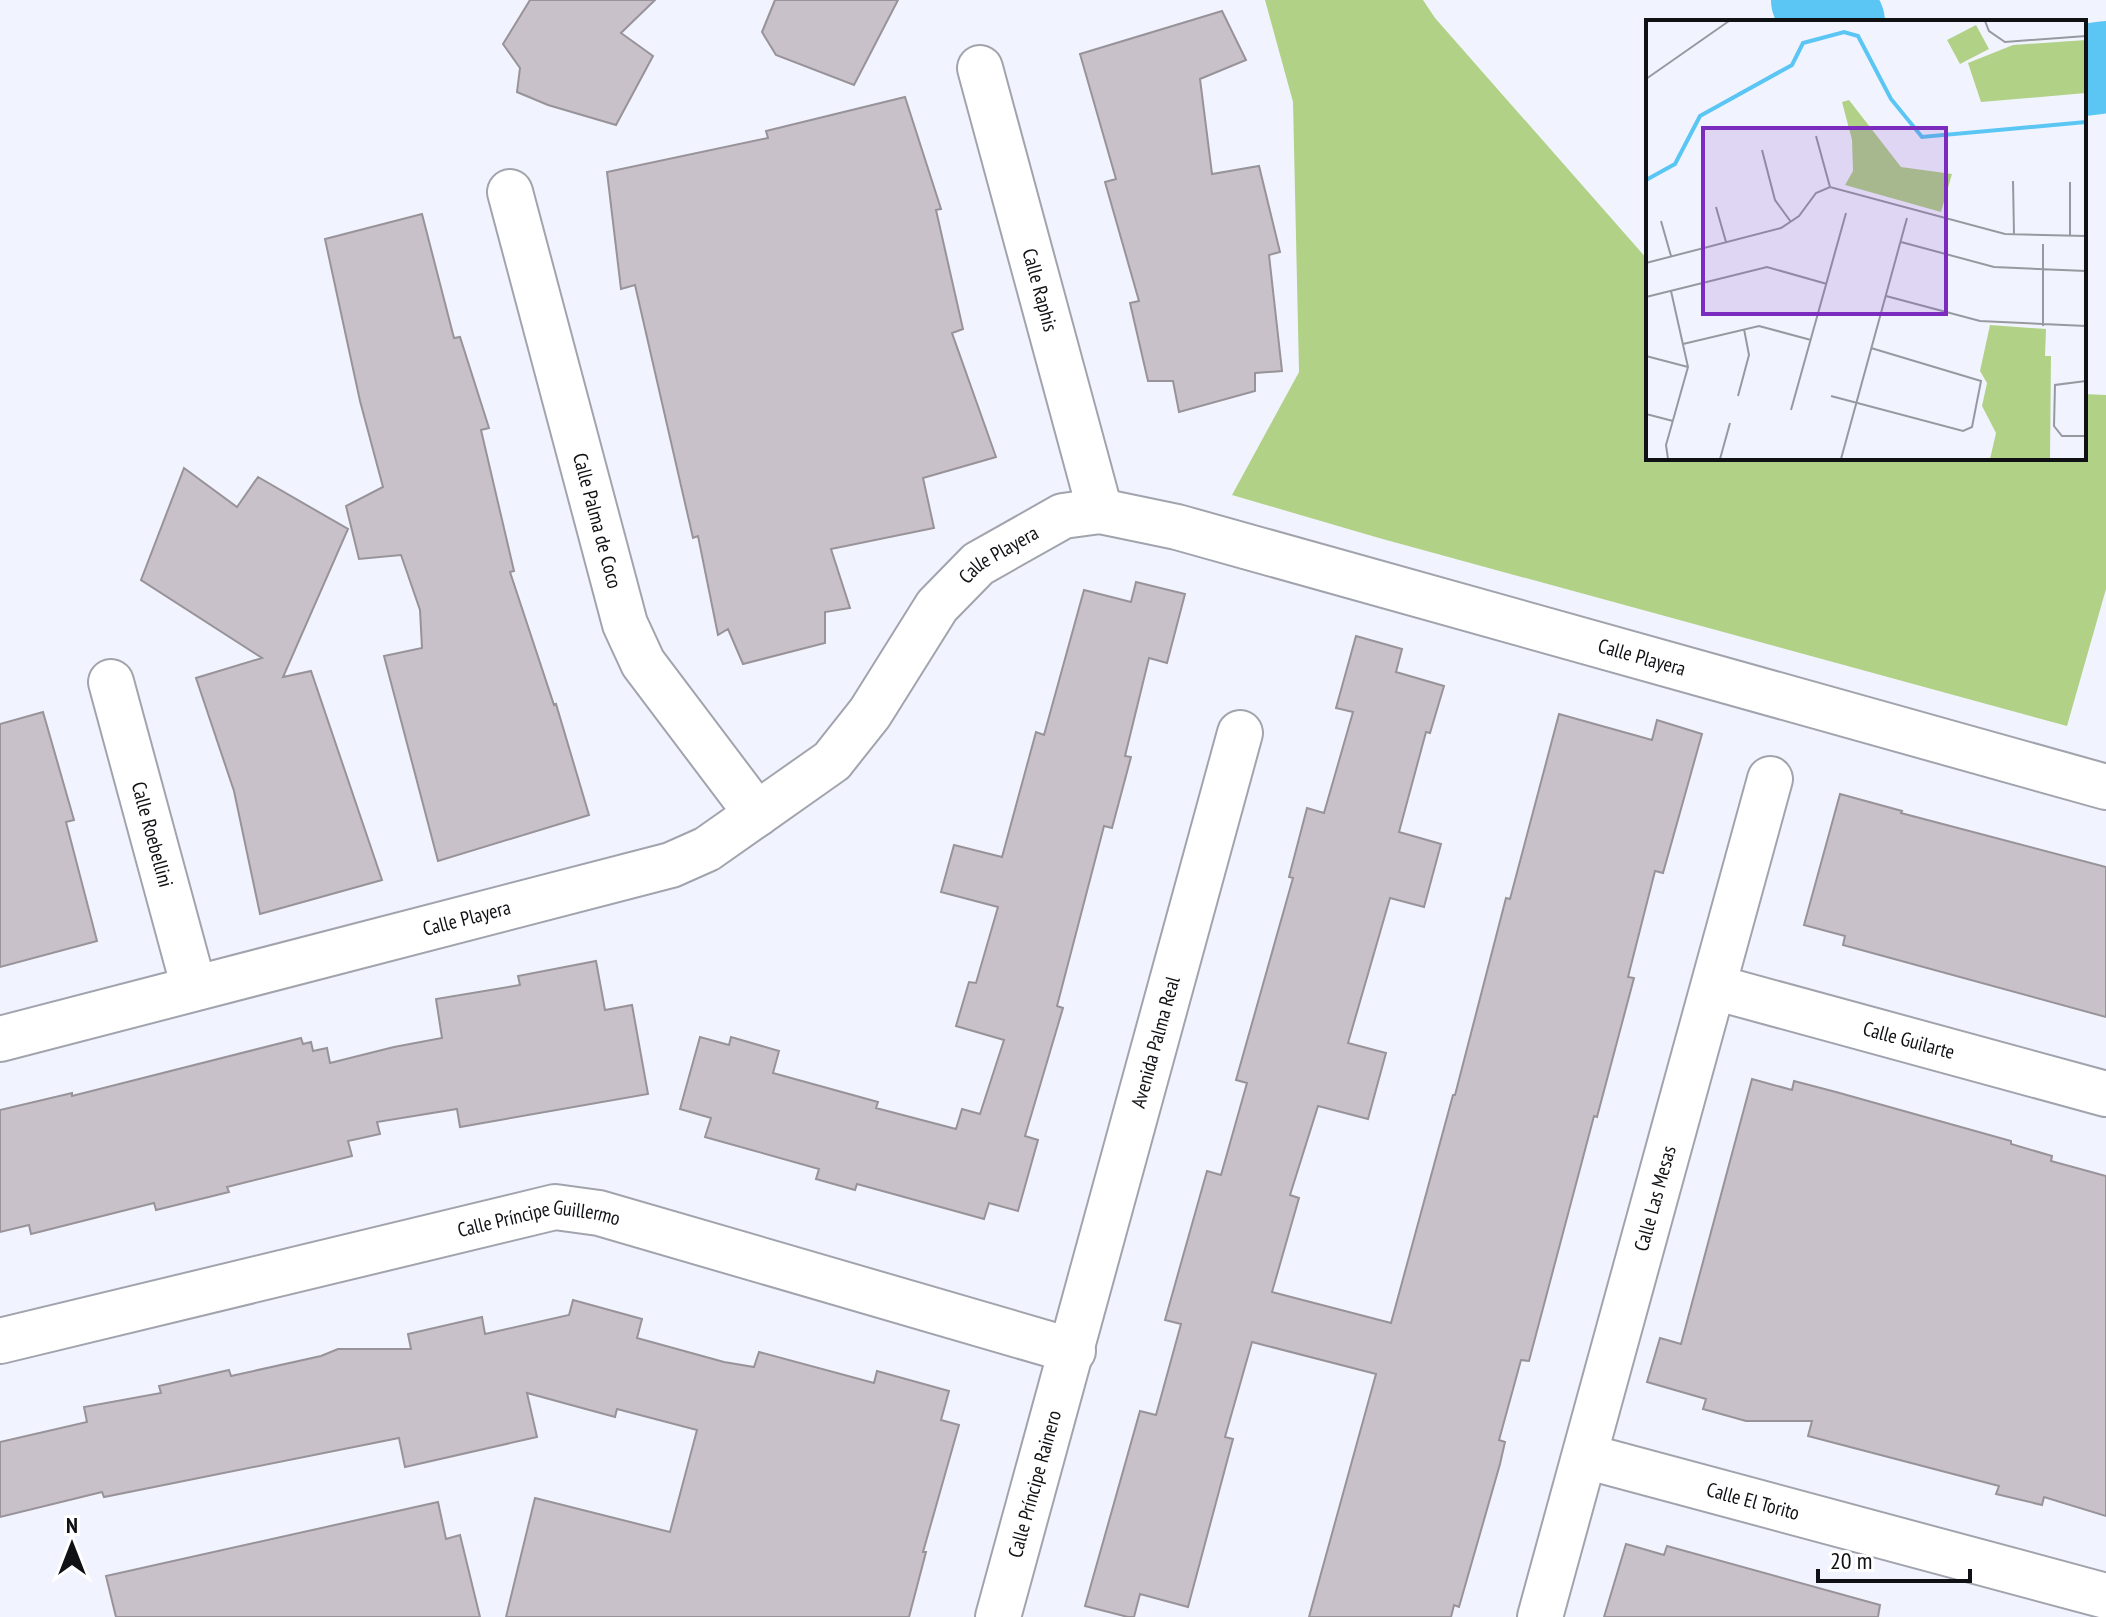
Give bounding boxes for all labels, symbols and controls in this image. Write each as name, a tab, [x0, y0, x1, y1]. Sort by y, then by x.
inset map	[1646, 20, 2086, 460]
street label: Calle Raphis	[1016, 246, 1064, 335]
street label: Calle Palma de Coco	[567, 450, 628, 591]
street label: Calle Playera	[953, 520, 1043, 589]
street label: Calle Playera	[1595, 633, 1689, 682]
street label: Calle Roebellini	[126, 779, 179, 890]
street label: Calle Playera	[420, 894, 513, 942]
street label: Avenida Palma Real	[1125, 973, 1186, 1111]
street label: Calle Guilarte	[1860, 1015, 1958, 1065]
street label: Calle Las Mesas	[1628, 1143, 1682, 1254]
street label: Calle Príncipe Guillermo	[455, 1194, 624, 1243]
street label: Calle Príncipe Rainero	[1002, 1407, 1067, 1560]
street label: Calle El Torito	[1704, 1476, 1802, 1526]
north arrow	[32, 1505, 112, 1585]
text: N	[66, 1511, 78, 1539]
scale bar	[1818, 1533, 1970, 1583]
text: 20 m	[1830, 1545, 1872, 1576]

